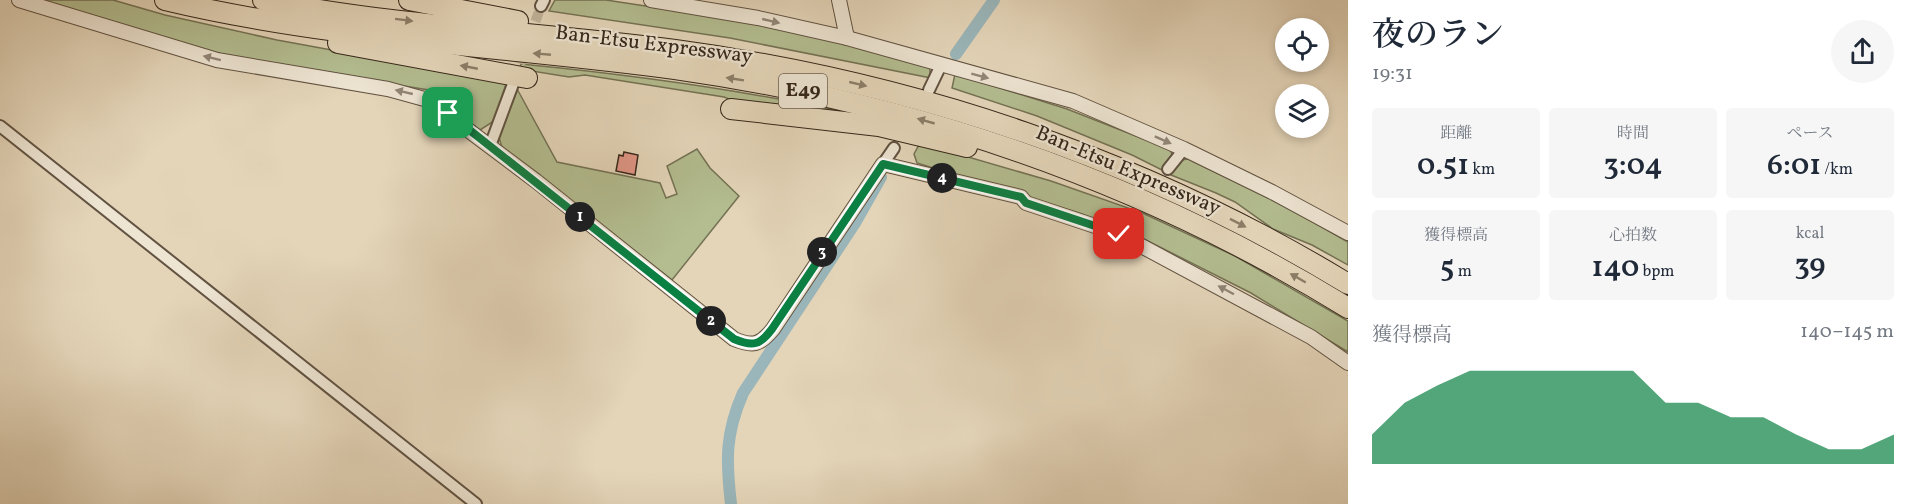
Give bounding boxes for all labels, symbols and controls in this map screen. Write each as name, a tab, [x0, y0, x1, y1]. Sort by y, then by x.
text: 夜のラン	[1372, 14, 1504, 60]
one-way arrow	[394, 15, 413, 24]
one-way arrow	[762, 16, 780, 26]
map controls	[1275, 18, 1329, 138]
button: locate	[1275, 18, 1329, 72]
street label: Ban-Etsu Expressway	[554, 19, 755, 72]
button: share	[1831, 20, 1894, 83]
one-way arrow	[532, 49, 551, 59]
one-way arrow	[203, 53, 221, 62]
text: 19:31	[1372, 60, 1413, 88]
one-way arrow	[460, 62, 479, 71]
one-way arrow	[971, 71, 989, 81]
one-way arrow	[726, 74, 745, 83]
road number: E49	[779, 74, 827, 108]
one-way arrow	[849, 79, 868, 89]
button: layers	[1275, 84, 1329, 138]
one-way arrow	[394, 87, 413, 97]
pin	[422, 87, 473, 138]
icon: arrive	[431, 96, 464, 129]
one-way arrow	[916, 116, 934, 125]
street label: Ban-Etsu Expressway	[1031, 119, 1226, 223]
text: 距離	[1440, 123, 1472, 145]
text: 時間	[1617, 123, 1649, 145]
text: ペース	[1786, 123, 1834, 145]
one-way arrow	[1154, 136, 1172, 146]
text: 0.51	[1417, 145, 1469, 187]
text: 3:04	[1603, 145, 1663, 187]
text: 6:01	[1767, 145, 1821, 187]
text: km	[1469, 159, 1495, 181]
text: /km	[1821, 159, 1853, 181]
pin: 4	[927, 163, 957, 193]
text: 4	[937, 167, 947, 189]
pin: 1	[565, 202, 595, 232]
text: 1	[577, 206, 583, 228]
pin	[1093, 208, 1144, 259]
icon: check	[1102, 217, 1135, 250]
one-way arrow	[1229, 218, 1246, 228]
text: kcal	[1796, 223, 1824, 245]
text: 獲得標高	[1424, 225, 1488, 247]
text: 心拍数	[1609, 225, 1657, 247]
pin: 3	[807, 237, 837, 267]
text: 3	[818, 241, 826, 263]
text: 39	[1794, 245, 1826, 287]
text: 5	[1440, 247, 1455, 289]
text: 140	[1592, 247, 1639, 289]
text: m	[1455, 261, 1472, 283]
text: bpm	[1639, 261, 1674, 283]
one-way arrow	[1290, 272, 1306, 283]
one-way arrow	[1217, 285, 1234, 295]
pin: 2	[696, 306, 726, 336]
text: 2	[707, 310, 715, 332]
text: 140–145 m	[1800, 318, 1894, 346]
text: 獲得標高	[1372, 322, 1452, 350]

